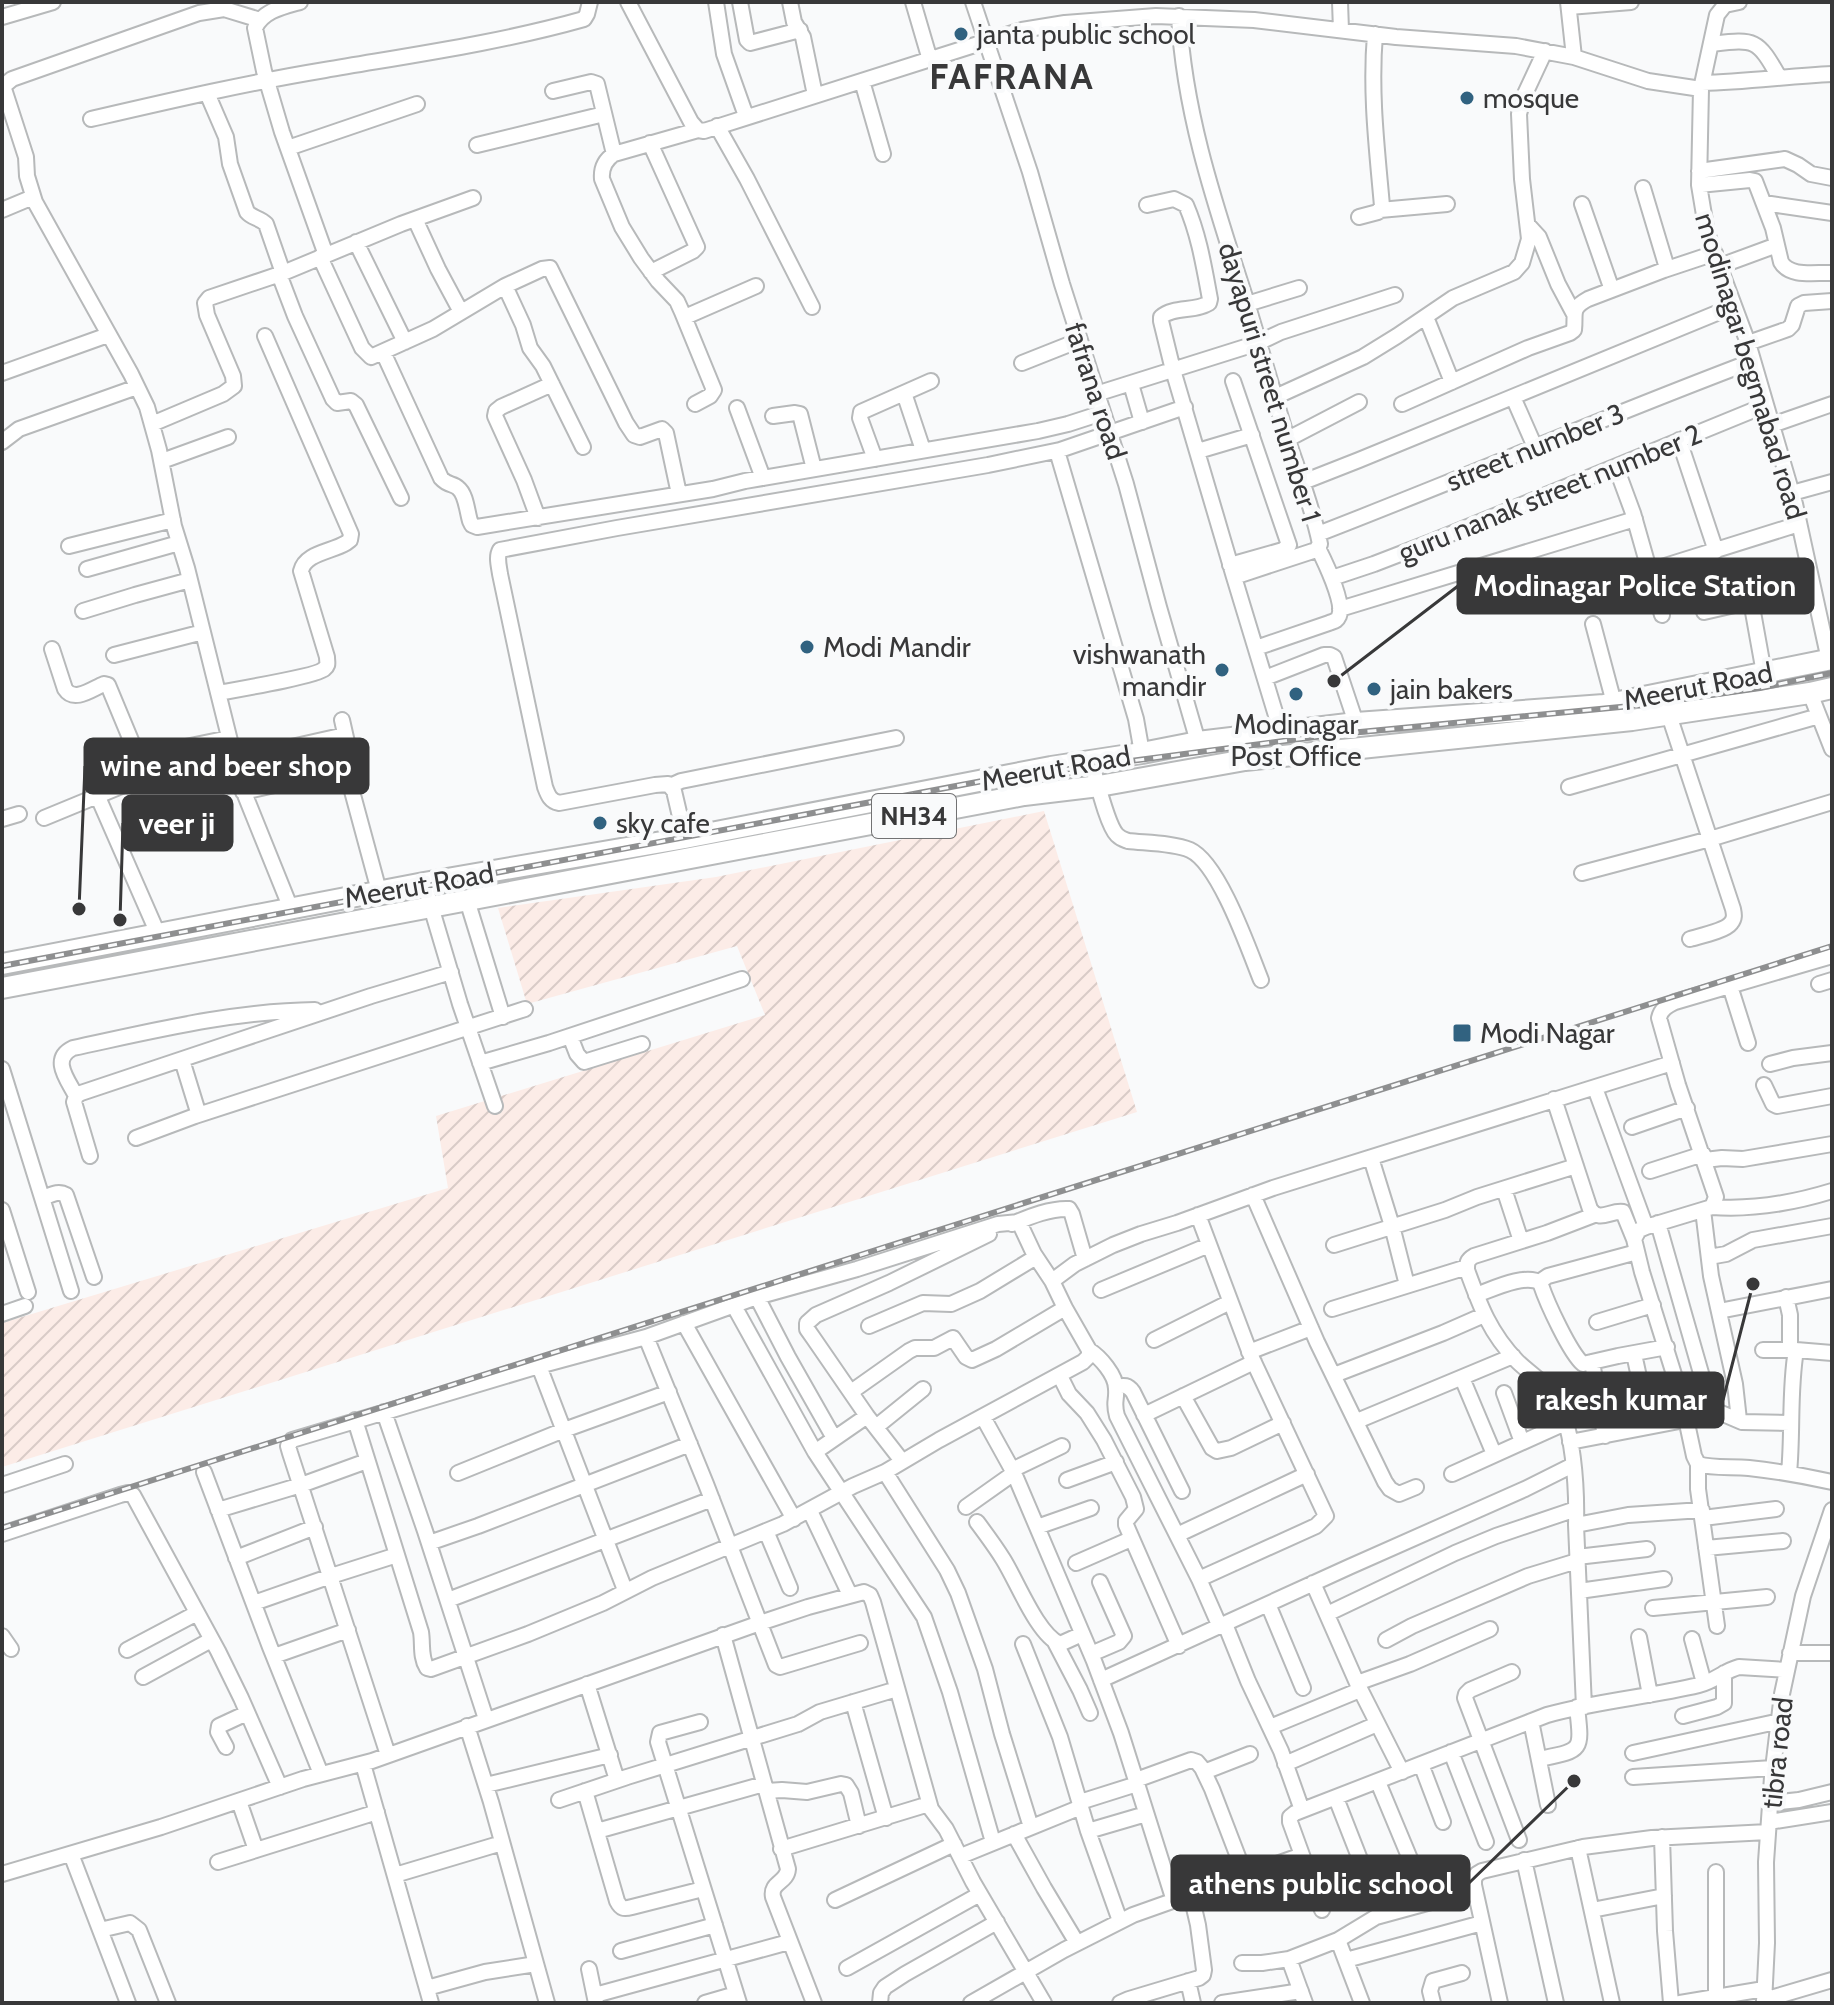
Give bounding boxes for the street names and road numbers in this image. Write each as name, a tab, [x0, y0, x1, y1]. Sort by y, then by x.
street label: modinagar begmabad road	[1688, 209, 1814, 523]
street label: dayapuri street number 1	[1211, 238, 1329, 526]
street label: fafrana road	[1058, 318, 1134, 464]
street label: street number 3	[1441, 396, 1629, 498]
street label: guru nanak street number 2	[1393, 417, 1707, 569]
street label: Meerut Road	[1621, 655, 1775, 717]
street label: Meerut Road	[979, 738, 1133, 798]
road number: NH34	[872, 794, 956, 838]
street label: Meerut Road	[342, 855, 496, 915]
street label: tibra road	[1754, 1695, 1800, 1811]

